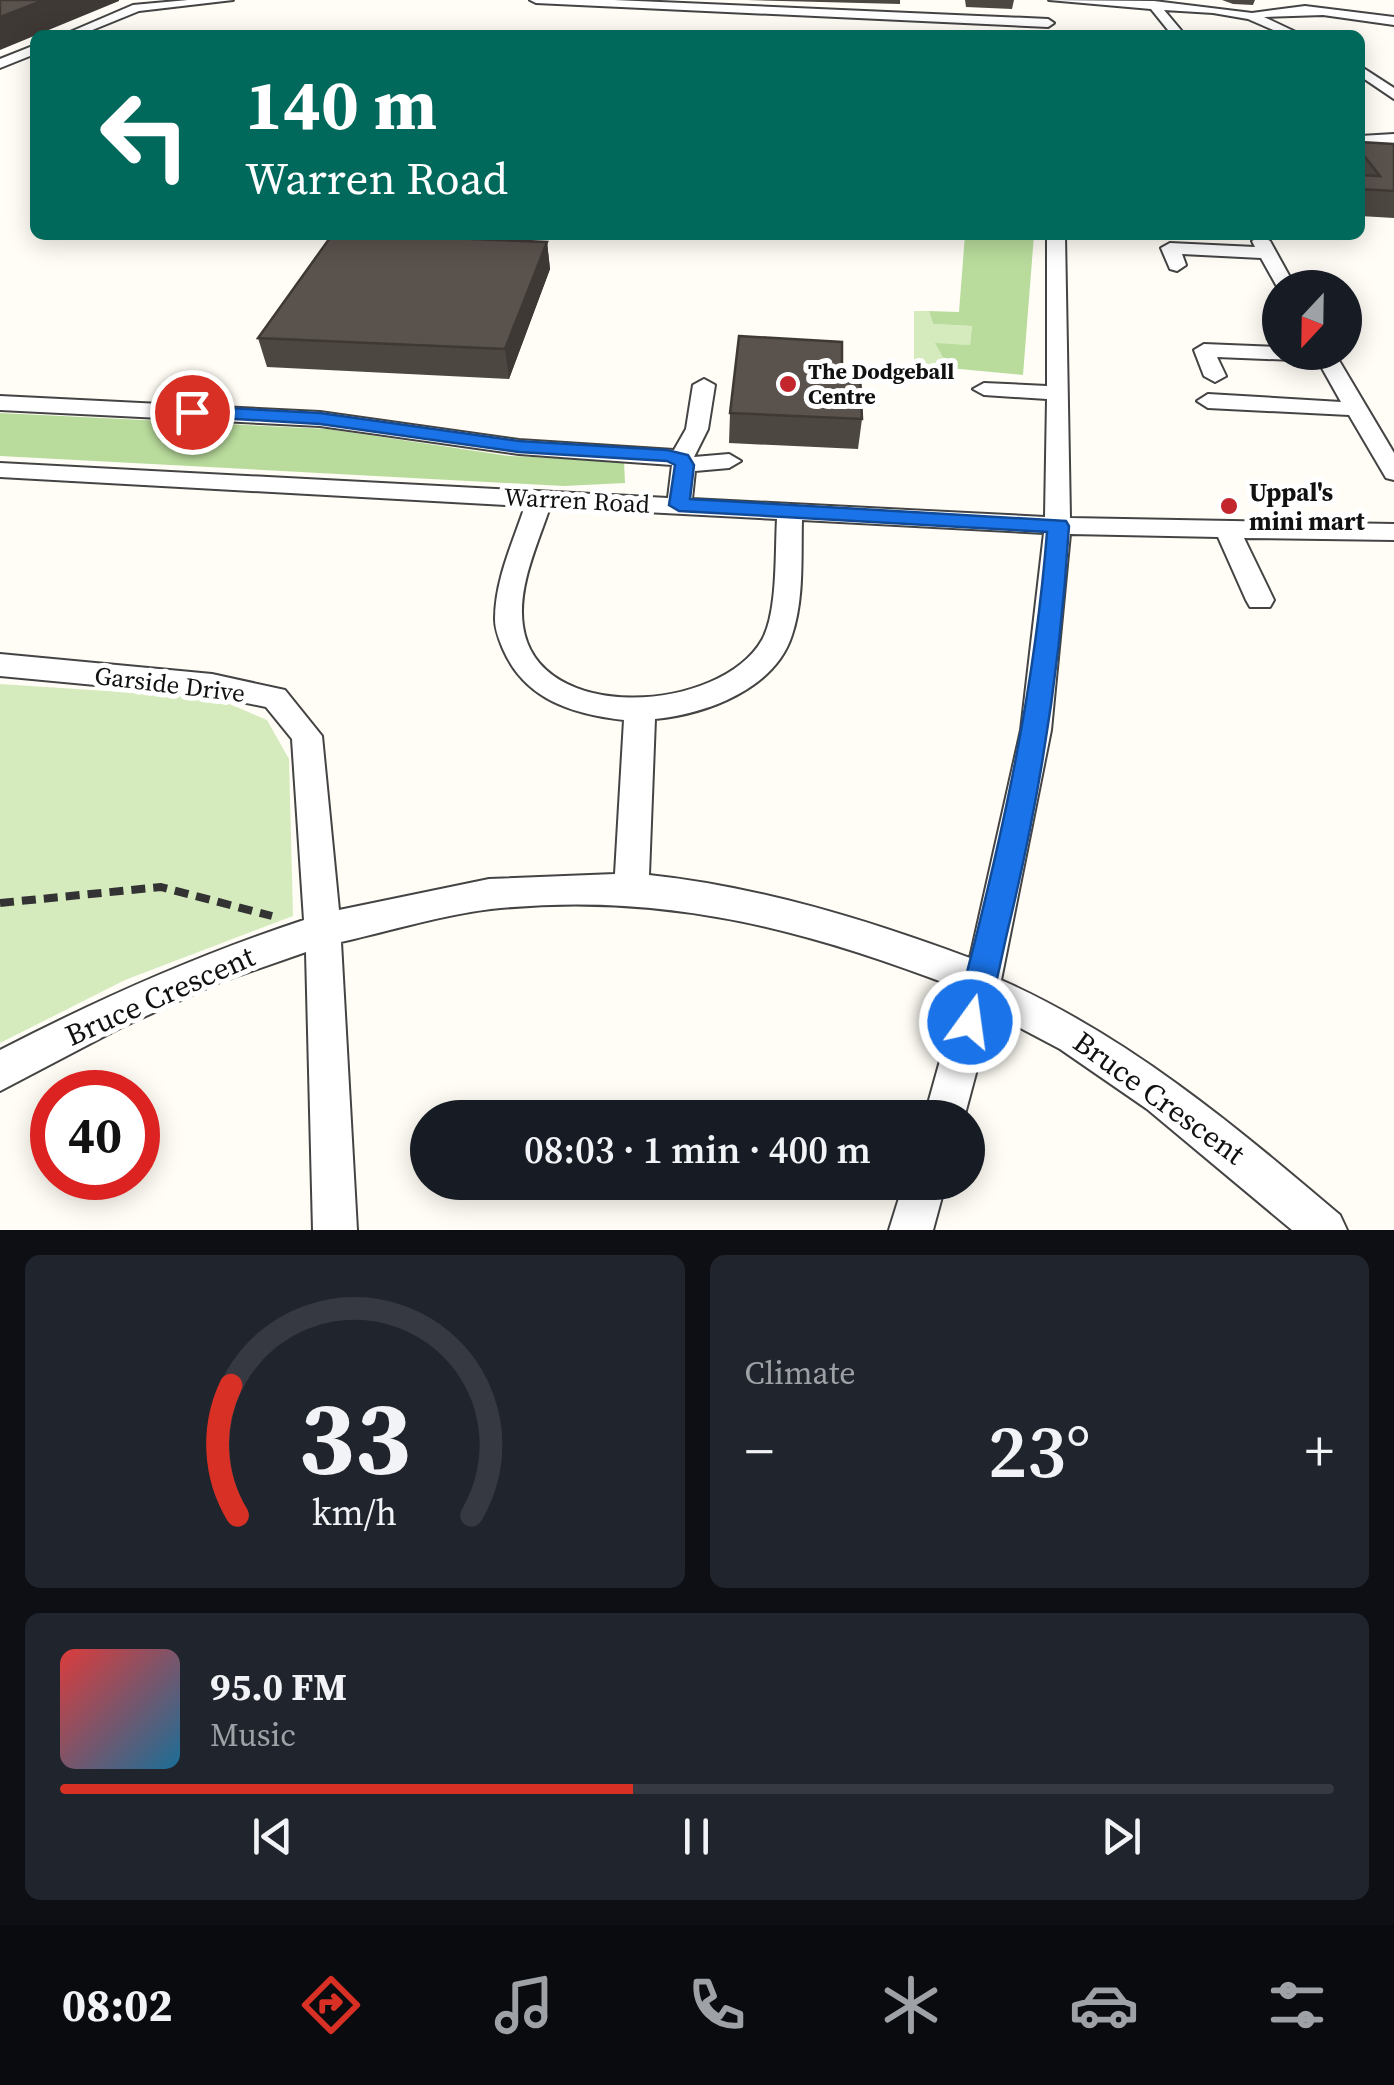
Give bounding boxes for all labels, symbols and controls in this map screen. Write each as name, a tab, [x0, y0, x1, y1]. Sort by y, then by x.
text: 140 m	[245, 56, 437, 152]
icon: left	[80, 70, 210, 200]
text: Warren Road	[245, 147, 508, 209]
north arrow	[1262, 270, 1362, 370]
map controls	[1262, 270, 1362, 370]
place label: The Dodgeball Centre	[808, 356, 954, 411]
pin	[150, 370, 235, 455]
marker: The Dodgeball Centre	[777, 373, 799, 395]
icon: arrive	[165, 385, 220, 440]
place label: Uppal's mini mart	[1249, 475, 1366, 538]
street label: Warren Road	[503, 479, 651, 521]
marker: Uppal's mini mart	[1218, 495, 1240, 517]
street label: Garside Drive	[93, 658, 247, 710]
street label: Bruce Crescent	[59, 935, 261, 1056]
position arrow	[918, 970, 1022, 1074]
street label: Bruce Crescent	[1065, 1021, 1254, 1174]
speed limit sign: 40	[30, 1070, 160, 1200]
text: 08:03 · 1 min · 400 m	[524, 1124, 871, 1176]
text: Climate	[745, 1351, 856, 1395]
text: 33	[298, 1365, 411, 1508]
text: 23°	[988, 1399, 1091, 1502]
text: −	[745, 1413, 774, 1488]
text: +	[1305, 1413, 1334, 1488]
text: km/h	[312, 1488, 397, 1537]
text: 95.0 FM	[210, 1661, 347, 1713]
text: Music	[210, 1713, 296, 1757]
icon: previous	[245, 1809, 300, 1864]
icon: pause	[669, 1809, 724, 1864]
icon: next	[1094, 1809, 1149, 1864]
icon: directions	[296, 1970, 366, 2040]
icon: music	[489, 1970, 559, 2040]
icon: phone	[682, 1970, 752, 2040]
icon: climate	[876, 1970, 946, 2040]
icon: car	[1069, 1970, 1139, 2040]
icon: filters	[1262, 1970, 1332, 2040]
text: 08:02	[62, 1974, 173, 2036]

